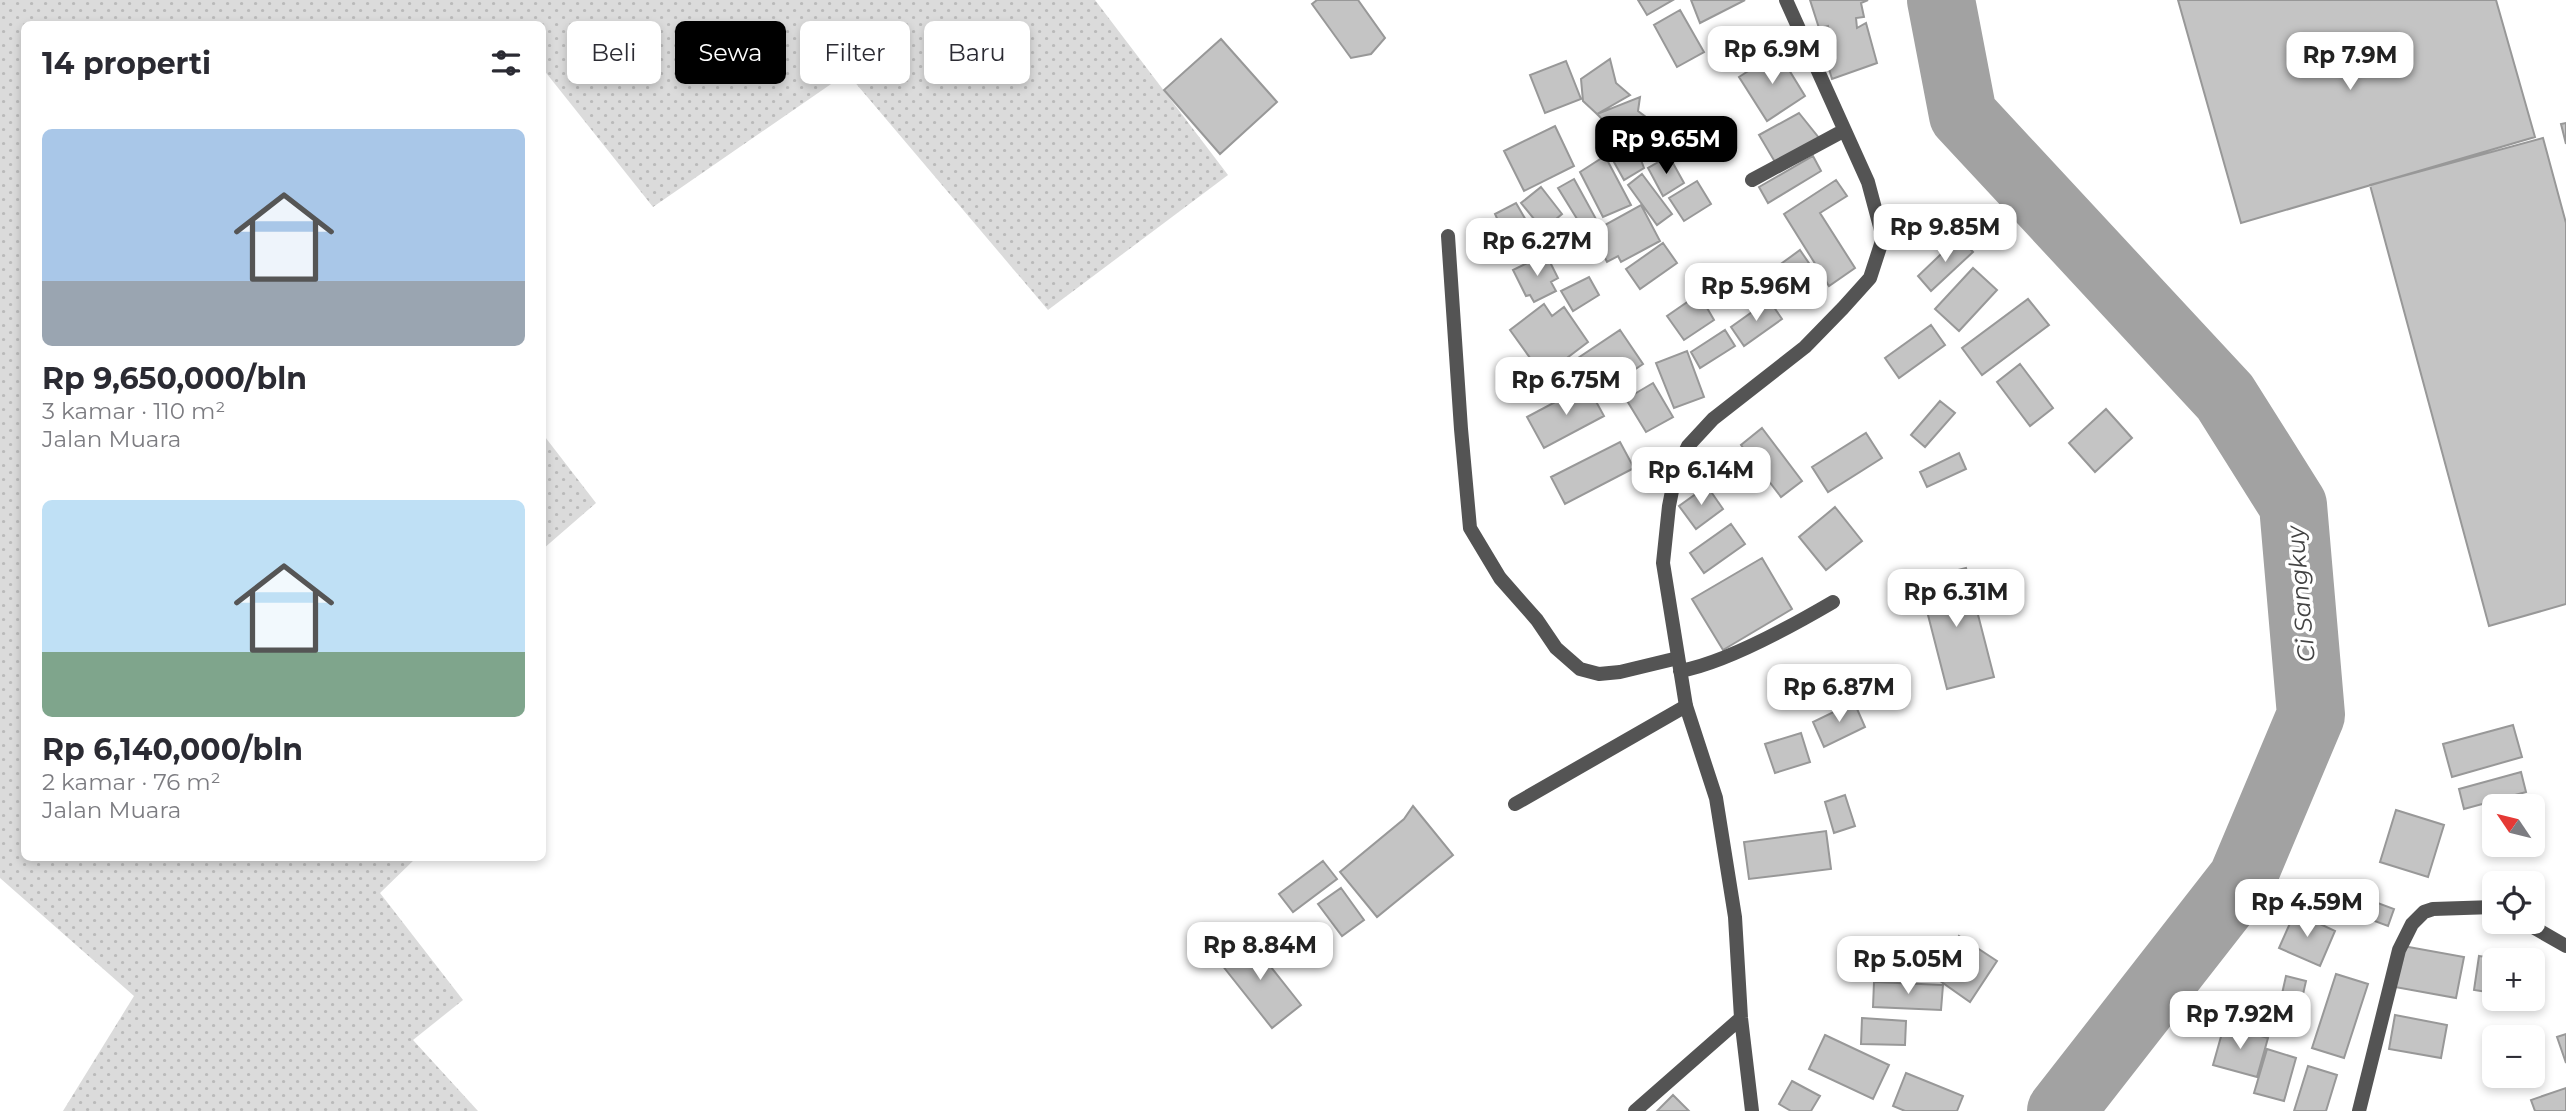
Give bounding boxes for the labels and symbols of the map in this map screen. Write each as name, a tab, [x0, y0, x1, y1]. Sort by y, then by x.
pin: Rp 6.9M	[1707, 27, 1837, 86]
pin: Rp 7.9M	[2285, 32, 2415, 92]
pin: Rp 9.65M	[1594, 116, 1738, 176]
pin: Rp 9.85M	[1873, 204, 2017, 264]
pin: Rp 6.27M	[1465, 218, 1609, 278]
pin: Rp 5.96M	[1684, 264, 1828, 323]
pin: Rp 6.75M	[1494, 358, 1638, 417]
pin: Rp 6.14M	[1629, 448, 1773, 507]
water label: Ci Sangkuy	[2280, 523, 2321, 663]
pin: Rp 6.31M	[1884, 570, 2028, 629]
pin: Rp 6.87M	[1767, 664, 1911, 724]
north arrow	[2482, 794, 2544, 858]
pin: Rp 4.59M	[2235, 880, 2379, 939]
pin: Rp 8.84M	[1188, 922, 1332, 982]
pin: Rp 5.05M	[1836, 936, 1980, 996]
pin: Rp 7.92M	[2168, 992, 2312, 1051]

